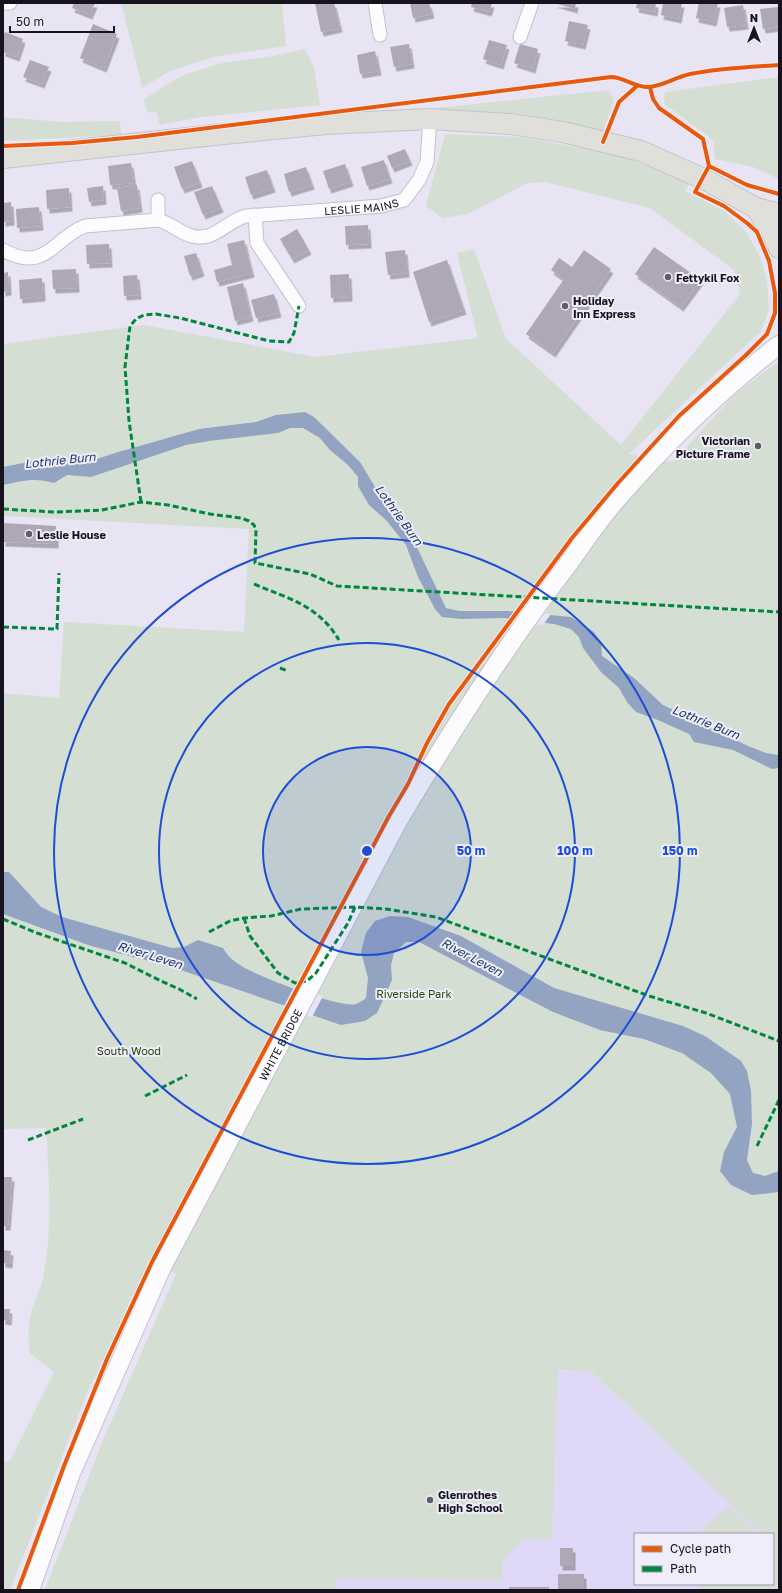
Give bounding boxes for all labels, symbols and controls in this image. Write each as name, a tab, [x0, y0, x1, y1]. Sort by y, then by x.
scale bar	[10, 8, 114, 34]
north arrow	[734, 8, 774, 48]
text: N	[750, 11, 758, 24]
text: 50 m	[16, 14, 44, 29]
street label: LESLIE MAINS	[324, 195, 400, 217]
place label: Fettykil Fox	[676, 271, 740, 284]
marker: Fettykil Fox	[663, 272, 673, 282]
place label: Holiday Inn Express	[573, 294, 636, 320]
marker: Holiday Inn Express	[560, 301, 570, 311]
place label: Victorian Picture Frame	[676, 434, 751, 460]
marker: Victorian Picture Frame	[753, 441, 763, 451]
water label: Lothrie Burn	[24, 449, 97, 471]
water label: Lothrie Burn	[372, 482, 426, 549]
place label: Leslie House	[37, 528, 107, 541]
marker: Leslie House	[24, 529, 34, 539]
water label: Lothrie Burn	[670, 702, 742, 743]
text: 50 m	[457, 843, 485, 858]
text: 100 m	[557, 843, 593, 858]
text: 150 m	[663, 843, 697, 858]
centre of rings	[360, 844, 374, 858]
water label: River Leven	[439, 935, 506, 980]
water label: River Leven	[116, 938, 185, 972]
park label: Riverside Park	[376, 987, 452, 1000]
street label: WHITE BRIDGE	[256, 1006, 304, 1082]
park label: South Wood	[97, 1044, 161, 1057]
place label: Glenrothes High School	[438, 1488, 503, 1514]
marker: Glenrothes High School	[425, 1495, 435, 1505]
legend	[634, 1533, 774, 1585]
text: Cycle path	[670, 1541, 731, 1556]
text: Path	[670, 1561, 697, 1576]

